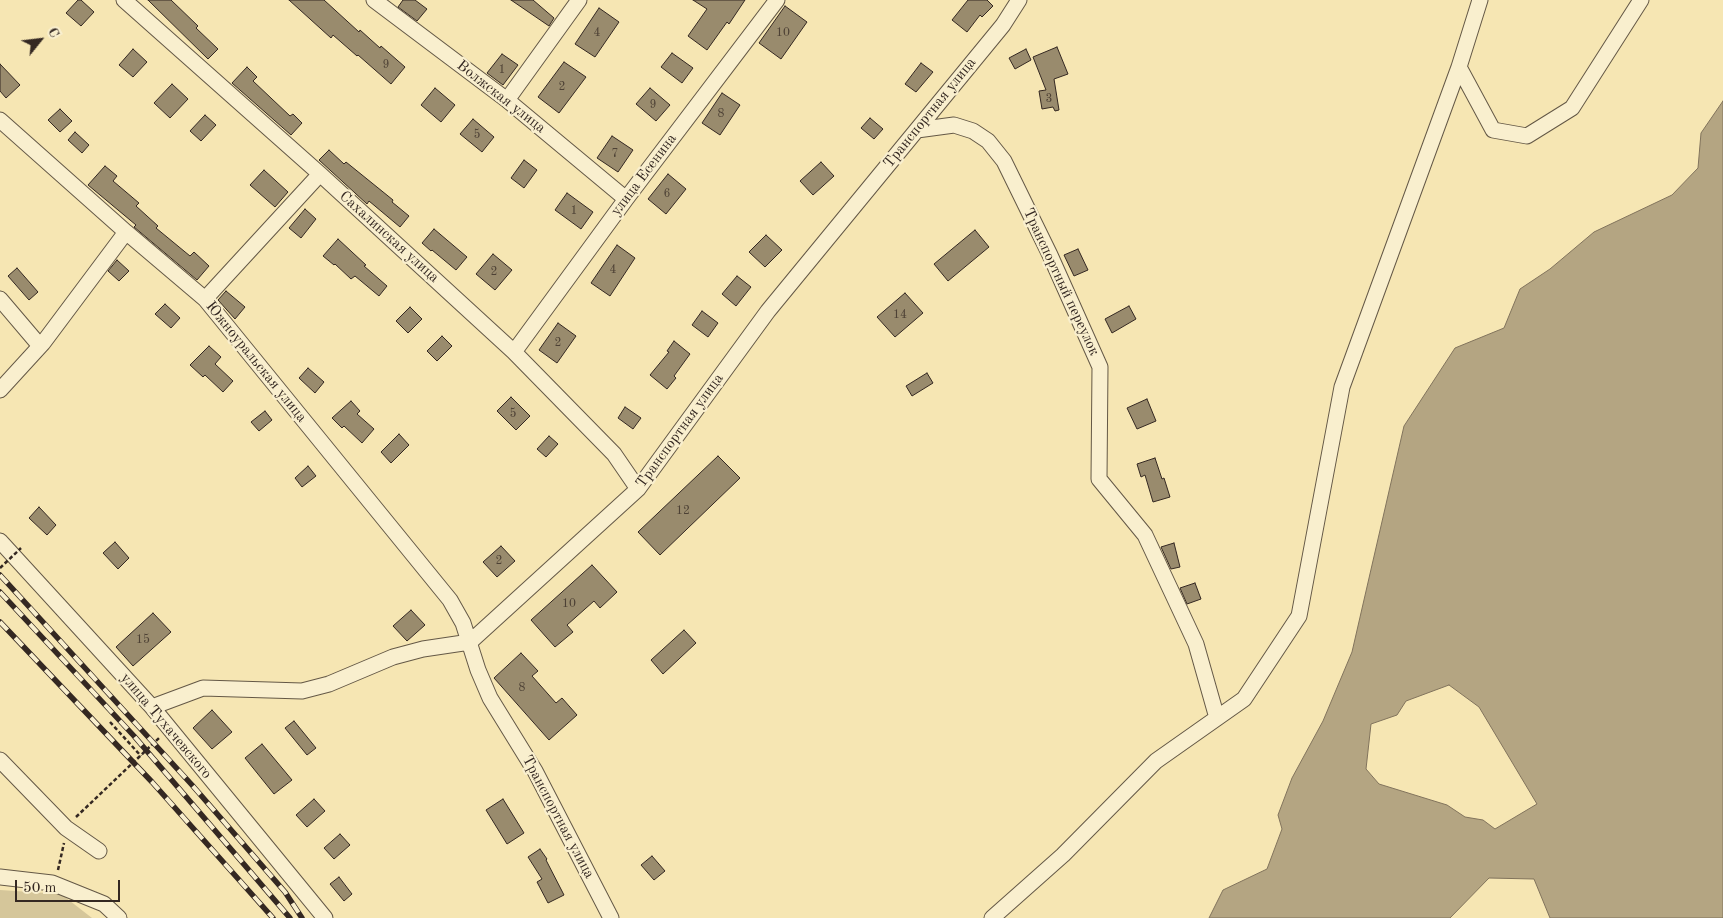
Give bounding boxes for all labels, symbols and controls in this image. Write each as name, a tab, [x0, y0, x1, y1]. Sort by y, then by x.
north arrow	[15, 15, 65, 65]
text: С	[45, 25, 61, 40]
house number: 4	[594, 26, 600, 40]
house number: 10	[776, 26, 790, 40]
street label: Транспортная улица	[880, 54, 980, 172]
street label: Волжская улица	[453, 57, 549, 137]
house number: 9	[383, 58, 389, 72]
house number: 1	[499, 63, 505, 77]
house number: 2	[559, 80, 565, 94]
house number: 3	[1046, 92, 1052, 106]
house number: 9	[650, 98, 656, 112]
house number: 8	[718, 107, 724, 121]
house number: 5	[474, 128, 480, 142]
street label: улица Есенина	[607, 130, 681, 220]
house number: 7	[612, 147, 618, 161]
street label: Сахалинская улица	[335, 187, 443, 287]
house number: 6	[664, 187, 670, 201]
house number: 1	[571, 204, 577, 218]
street label: Транспортный переулок	[1019, 205, 1103, 359]
house number: 4	[610, 263, 616, 277]
house number: 2	[491, 265, 497, 279]
street label: Южноуральская улица	[202, 298, 310, 426]
house number: 14	[893, 308, 907, 322]
house number: 2	[555, 336, 561, 350]
street label: Транспортная улица	[632, 370, 728, 492]
house number: 5	[510, 407, 516, 421]
house number: 12	[676, 504, 690, 518]
house number: 2	[496, 554, 502, 568]
house number: 10	[562, 597, 576, 611]
house number: 15	[136, 633, 150, 647]
street label: улица Тухачевского	[116, 669, 216, 783]
house number: 8	[519, 681, 525, 695]
street label: Транспортная улица	[518, 752, 598, 882]
scale bar	[18, 870, 122, 902]
text: 50 m	[23, 881, 57, 896]

